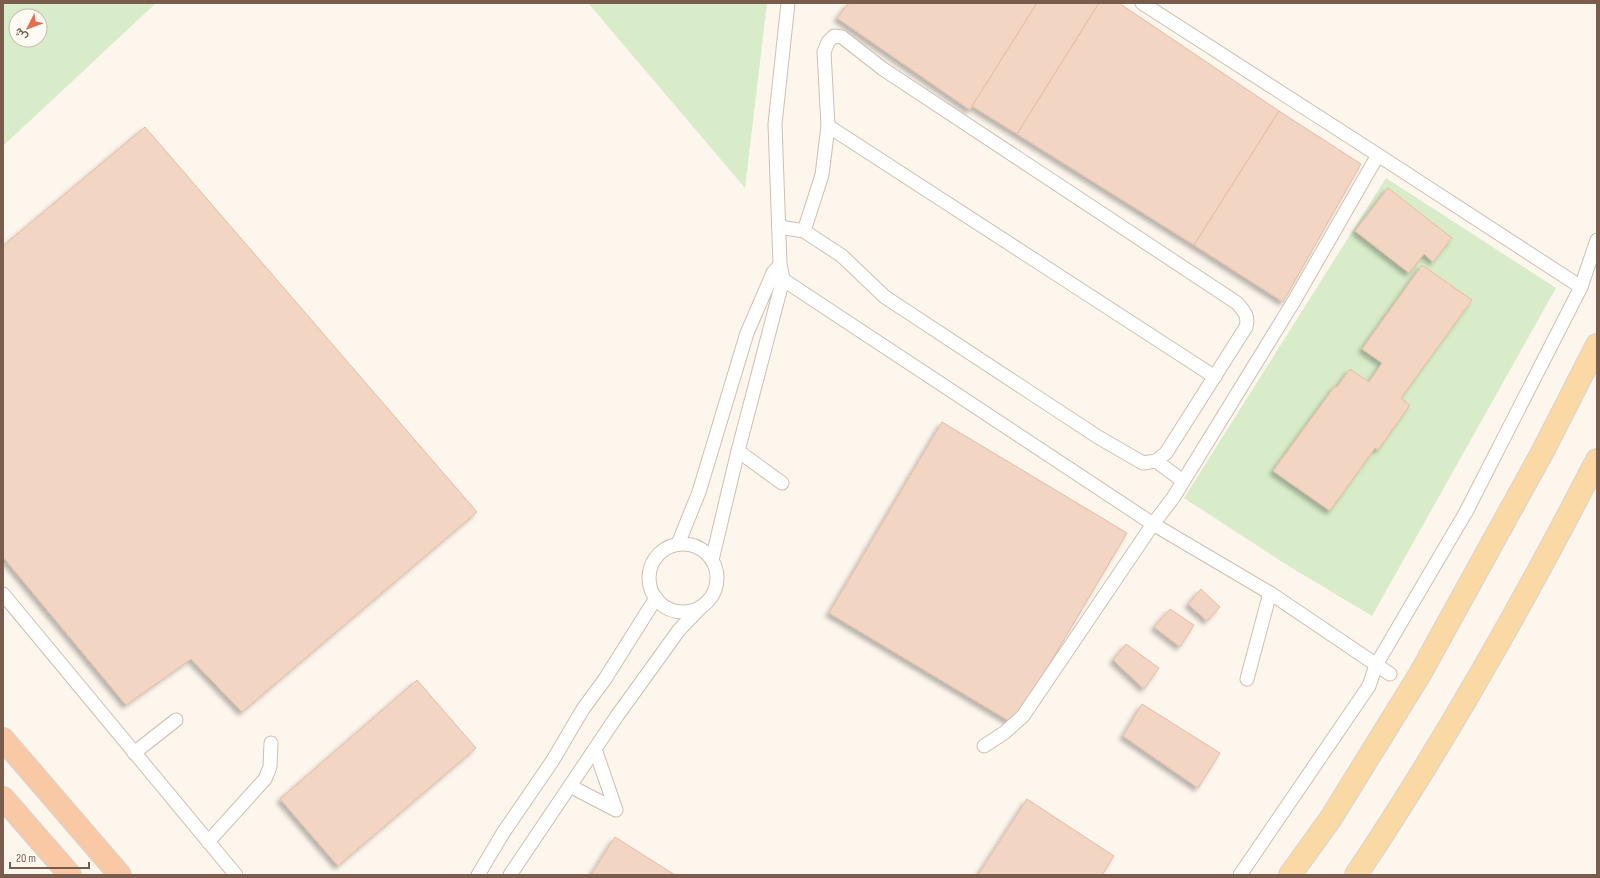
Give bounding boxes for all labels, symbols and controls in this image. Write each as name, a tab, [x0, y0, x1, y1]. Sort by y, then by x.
north arrow	[8, 8, 48, 48]
text: ش	[12, 25, 30, 44]
scale bar	[10, 844, 89, 870]
text: 20 m	[16, 851, 36, 866]

